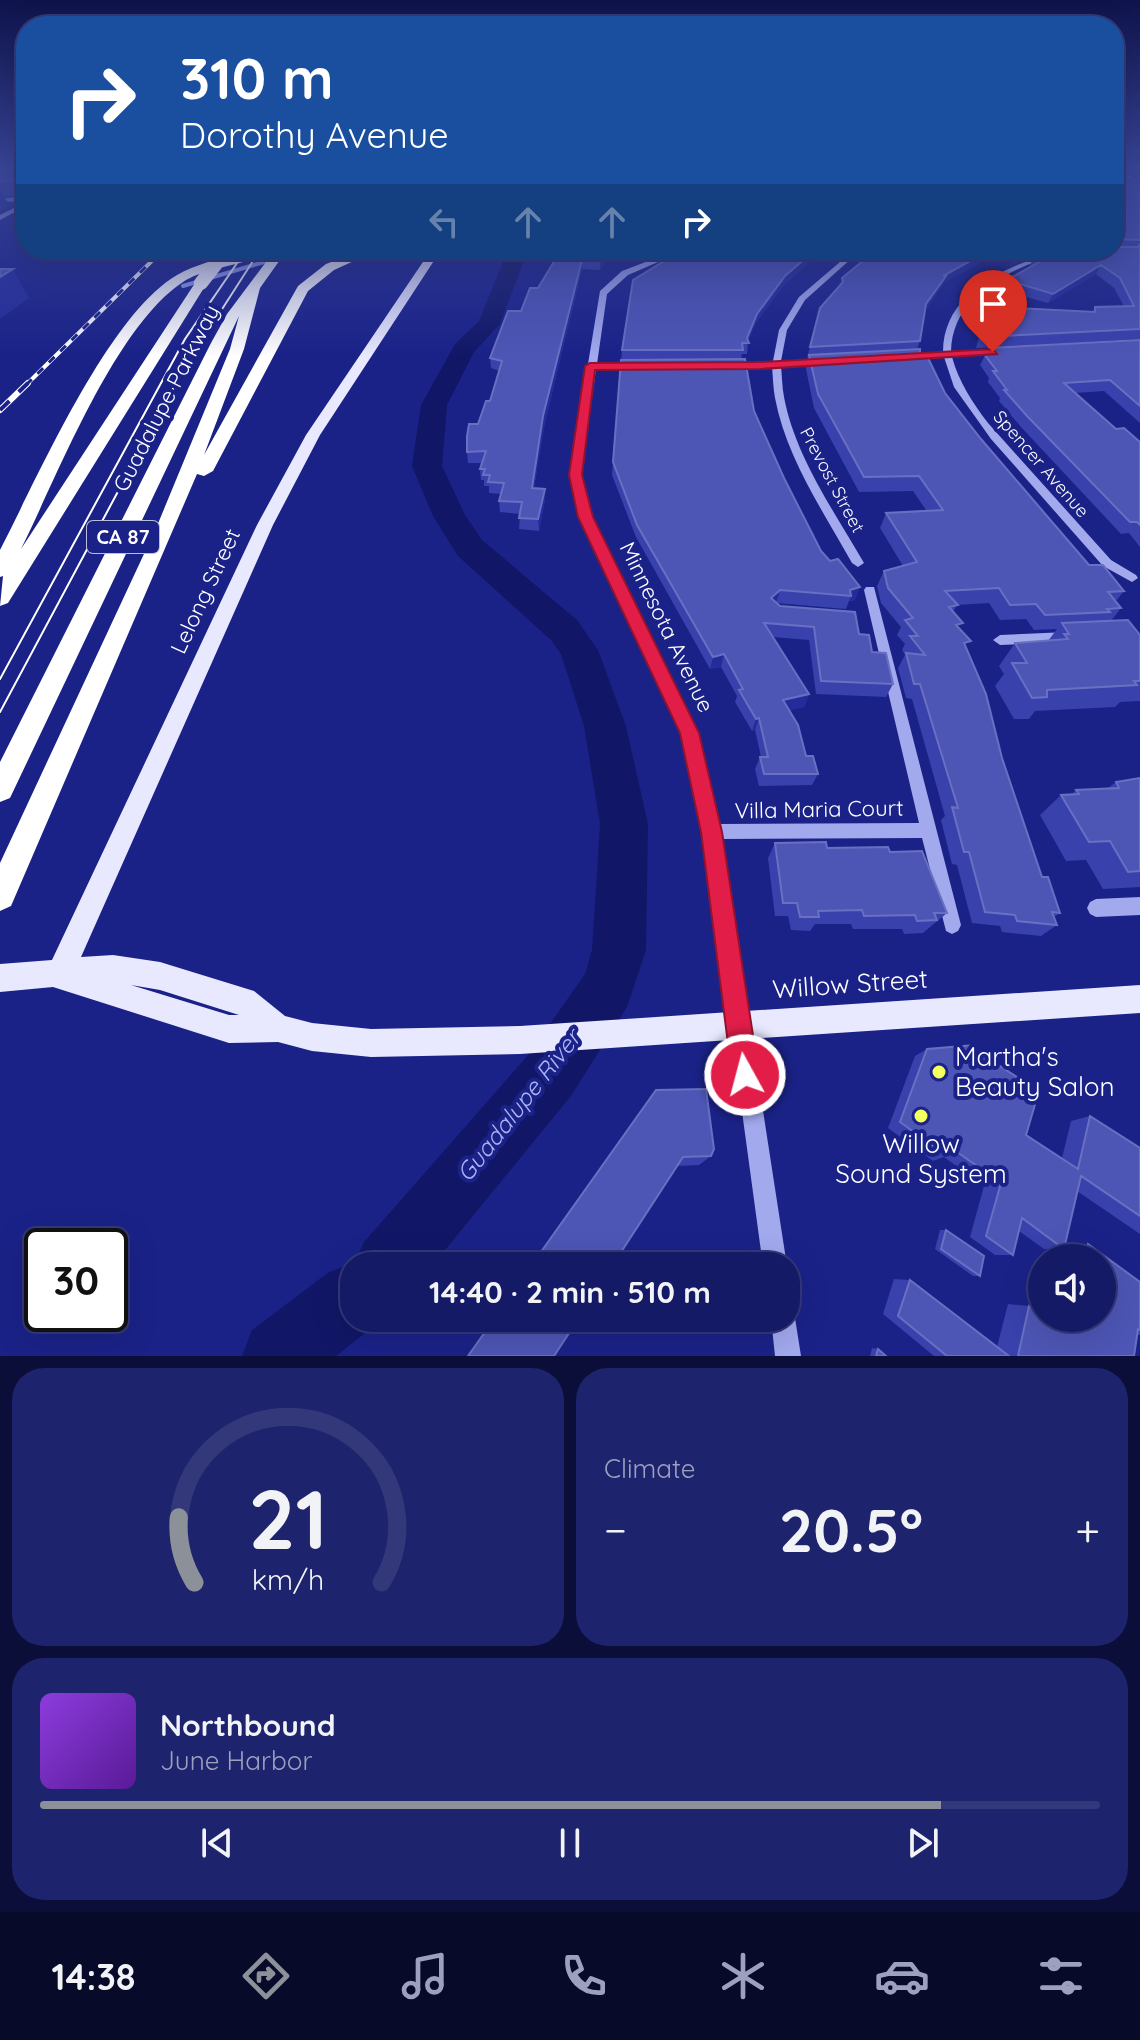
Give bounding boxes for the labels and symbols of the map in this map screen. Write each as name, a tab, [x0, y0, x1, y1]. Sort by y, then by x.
pin	[959, 270, 1027, 352]
street label: Guadalupe Parkway	[107, 300, 225, 496]
street label: Spencer Avenue	[989, 405, 1094, 522]
street label: Prevost Street	[795, 423, 870, 537]
road number: CA 87	[87, 521, 159, 553]
street label: Lelong Street	[164, 524, 246, 658]
street label: Minnesota Avenue	[614, 537, 720, 717]
street label: Villa Maria Court	[734, 794, 904, 824]
street label: Willow Street	[771, 962, 929, 1005]
water label: Guadalupe River	[450, 1021, 588, 1187]
position arrow	[703, 1033, 787, 1117]
place label: Martha's Beauty Salon	[955, 1040, 1114, 1103]
marker: Martha's Beauty Salon	[930, 1063, 948, 1081]
marker: Willow Sound System	[912, 1107, 930, 1125]
place label: Willow Sound System	[835, 1127, 1007, 1190]
speed limit sign: 30	[24, 1228, 128, 1332]

